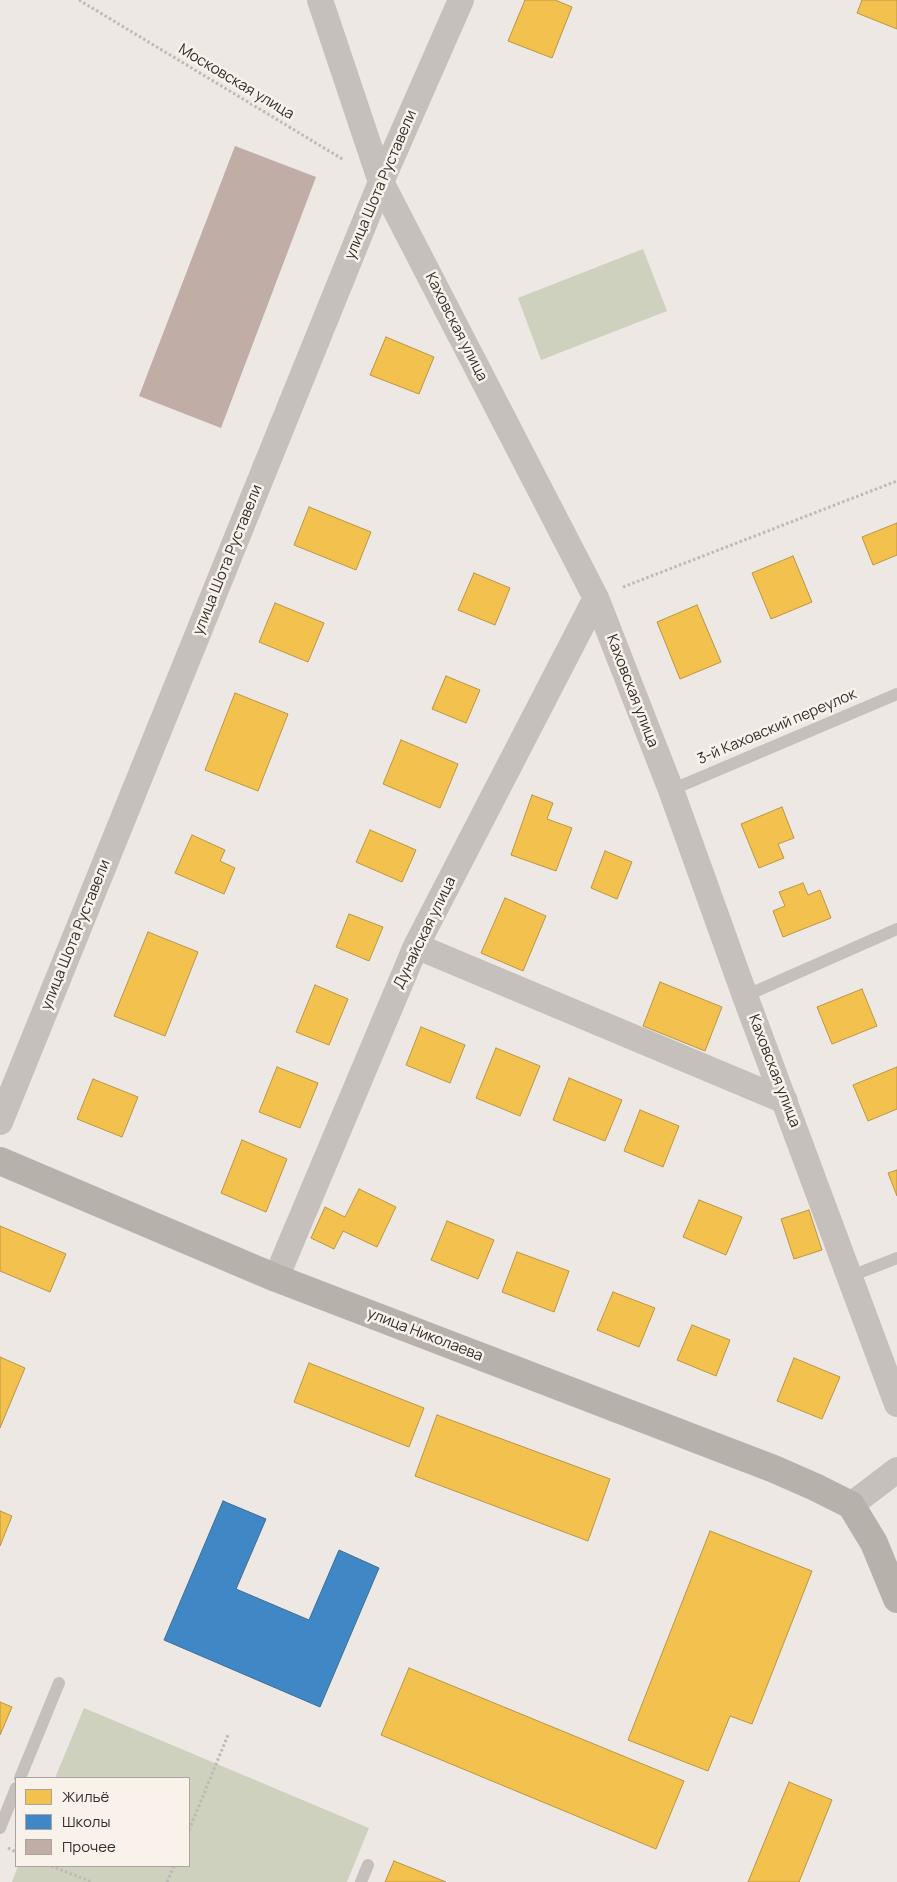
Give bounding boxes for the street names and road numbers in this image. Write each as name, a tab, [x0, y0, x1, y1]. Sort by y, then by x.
street label: Московская улица	[175, 40, 297, 124]
street label: улица Шота Руставели	[341, 108, 421, 262]
street label: Каховская улица	[421, 270, 491, 384]
street label: улица Шота Руставели	[190, 482, 266, 638]
street label: Каховская улица	[602, 632, 662, 750]
street label: 3-й Каховский переулок	[695, 685, 859, 769]
street label: улица Шота Руставели	[38, 857, 114, 1013]
street label: Дунайская улица	[390, 874, 460, 992]
street label: Каховская улица	[744, 1012, 804, 1130]
street label: улица Николаева	[365, 1305, 485, 1365]

